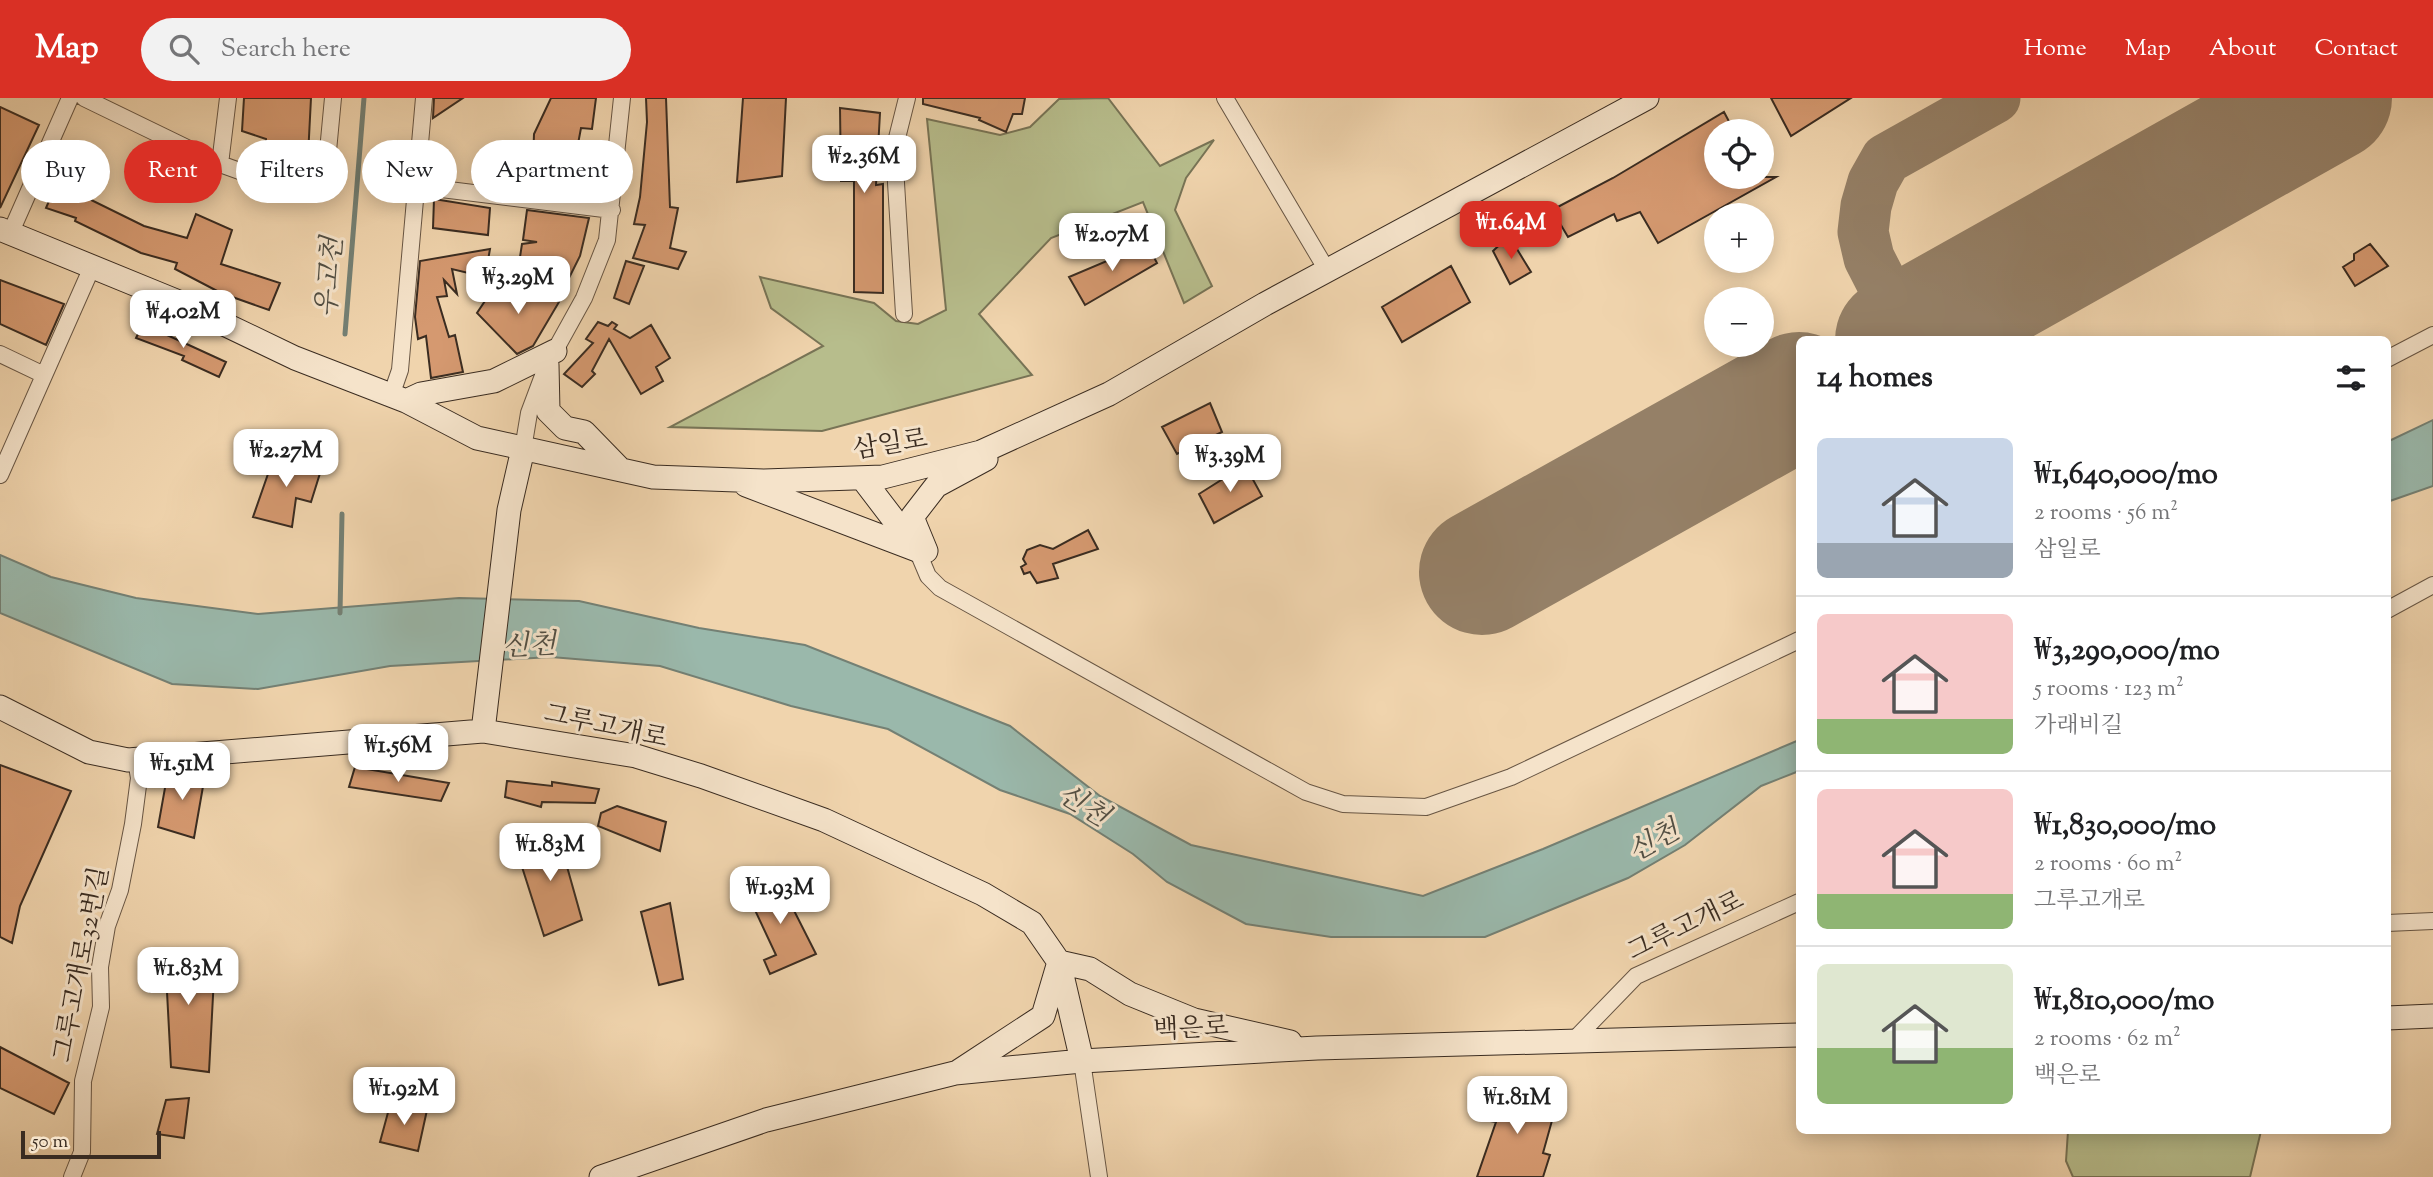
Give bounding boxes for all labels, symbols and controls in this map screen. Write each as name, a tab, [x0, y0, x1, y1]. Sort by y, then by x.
search box	[141, 18, 631, 81]
text: Map	[35, 25, 99, 73]
icon: search	[165, 30, 203, 68]
text: Search here	[221, 31, 351, 68]
text: Home	[2024, 32, 2087, 66]
text: Map	[2125, 32, 2171, 66]
text: About	[2209, 32, 2276, 66]
text: Contact	[2314, 32, 2398, 66]
map controls	[1704, 119, 1774, 357]
button: locate	[1704, 119, 1774, 189]
pin: ₩2.36M	[807, 136, 921, 195]
chip: Buy	[21, 140, 110, 203]
chip: Rent	[124, 140, 222, 203]
chip: Filters	[236, 140, 348, 203]
chip: New	[362, 140, 457, 203]
chip: Apartment	[471, 140, 633, 203]
text: ₩2.36M	[828, 141, 900, 174]
pin: ₩1.64M	[1454, 202, 1568, 261]
button: +	[1704, 203, 1774, 273]
text: ₩1.64M	[1476, 207, 1546, 240]
pin: ₩2.07M	[1055, 214, 1169, 273]
text: ₩2.07M	[1075, 219, 1149, 252]
water label: 우고천	[308, 233, 355, 319]
pin: ₩3.29M	[461, 256, 575, 316]
text: ₩3.29M	[482, 262, 554, 295]
button: −	[1704, 287, 1774, 357]
pin: ₩4.02M	[126, 290, 240, 350]
text: ₩4.02M	[146, 296, 220, 329]
text: 14 homes	[1817, 357, 1933, 400]
icon: filters	[2332, 359, 2370, 397]
street label: 삼일로	[850, 421, 931, 470]
pin: ₩2.27M	[229, 430, 343, 489]
pin: ₩3.39M	[1173, 434, 1287, 494]
text: ₩2.27M	[249, 435, 323, 468]
text: ₩3.39M	[1195, 440, 1265, 473]
text: ₩1,640,000/mo	[2034, 454, 2218, 497]
icon: home	[1873, 466, 1957, 550]
text: 2 rooms · 56 m²	[2034, 497, 2178, 530]
text: 삼일로	[2034, 534, 2101, 567]
water label: 신천	[501, 626, 559, 668]
text: ₩3,290,000/mo	[2034, 630, 2220, 673]
icon: home	[1873, 642, 1957, 726]
text: 5 rooms · 123 m²	[2034, 673, 2184, 706]
street label: 그루고개로	[540, 696, 671, 759]
text: 가래비길	[2034, 710, 2123, 743]
pin: ₩1.56M	[341, 724, 455, 784]
text: ₩1.56M	[364, 730, 432, 763]
pin: ₩1.51M	[125, 742, 239, 802]
text: ₩1.51M	[150, 748, 214, 781]
water label: 신천	[1049, 775, 1118, 839]
text: ₩1,830,000/mo	[2034, 805, 2216, 848]
water label: 신천	[1621, 811, 1690, 873]
icon: home	[1873, 817, 1957, 901]
pin: ₩1.83M	[493, 824, 607, 883]
text: ₩1.83M	[515, 829, 585, 862]
text: 2 rooms · 60 m²	[2034, 848, 2182, 881]
street label: 그루고개로32번길	[45, 864, 120, 1065]
pin: ₩1.93M	[723, 866, 837, 926]
text: ₩1.93M	[746, 872, 814, 905]
street label: 그루고개로	[1622, 883, 1751, 971]
text: 그루고개로	[2034, 885, 2145, 918]
pin: ₩1.83M	[131, 948, 245, 1007]
text: ₩1.83M	[153, 953, 223, 986]
text: ₩1,810,000/mo	[2034, 980, 2214, 1023]
icon: home	[1873, 992, 1957, 1076]
street label: 백은로	[1153, 1009, 1230, 1050]
text: 2 rooms · 62 m²	[2034, 1023, 2181, 1056]
text: 백은로	[2034, 1060, 2101, 1093]
pin: ₩1.92M	[347, 1068, 461, 1127]
text: ₩1.92M	[369, 1073, 439, 1106]
pin: ₩1.81M	[1460, 1076, 1574, 1136]
text: ₩1.81M	[1483, 1082, 1551, 1115]
scale bar	[21, 1128, 161, 1160]
text: 50 m	[32, 1129, 68, 1156]

